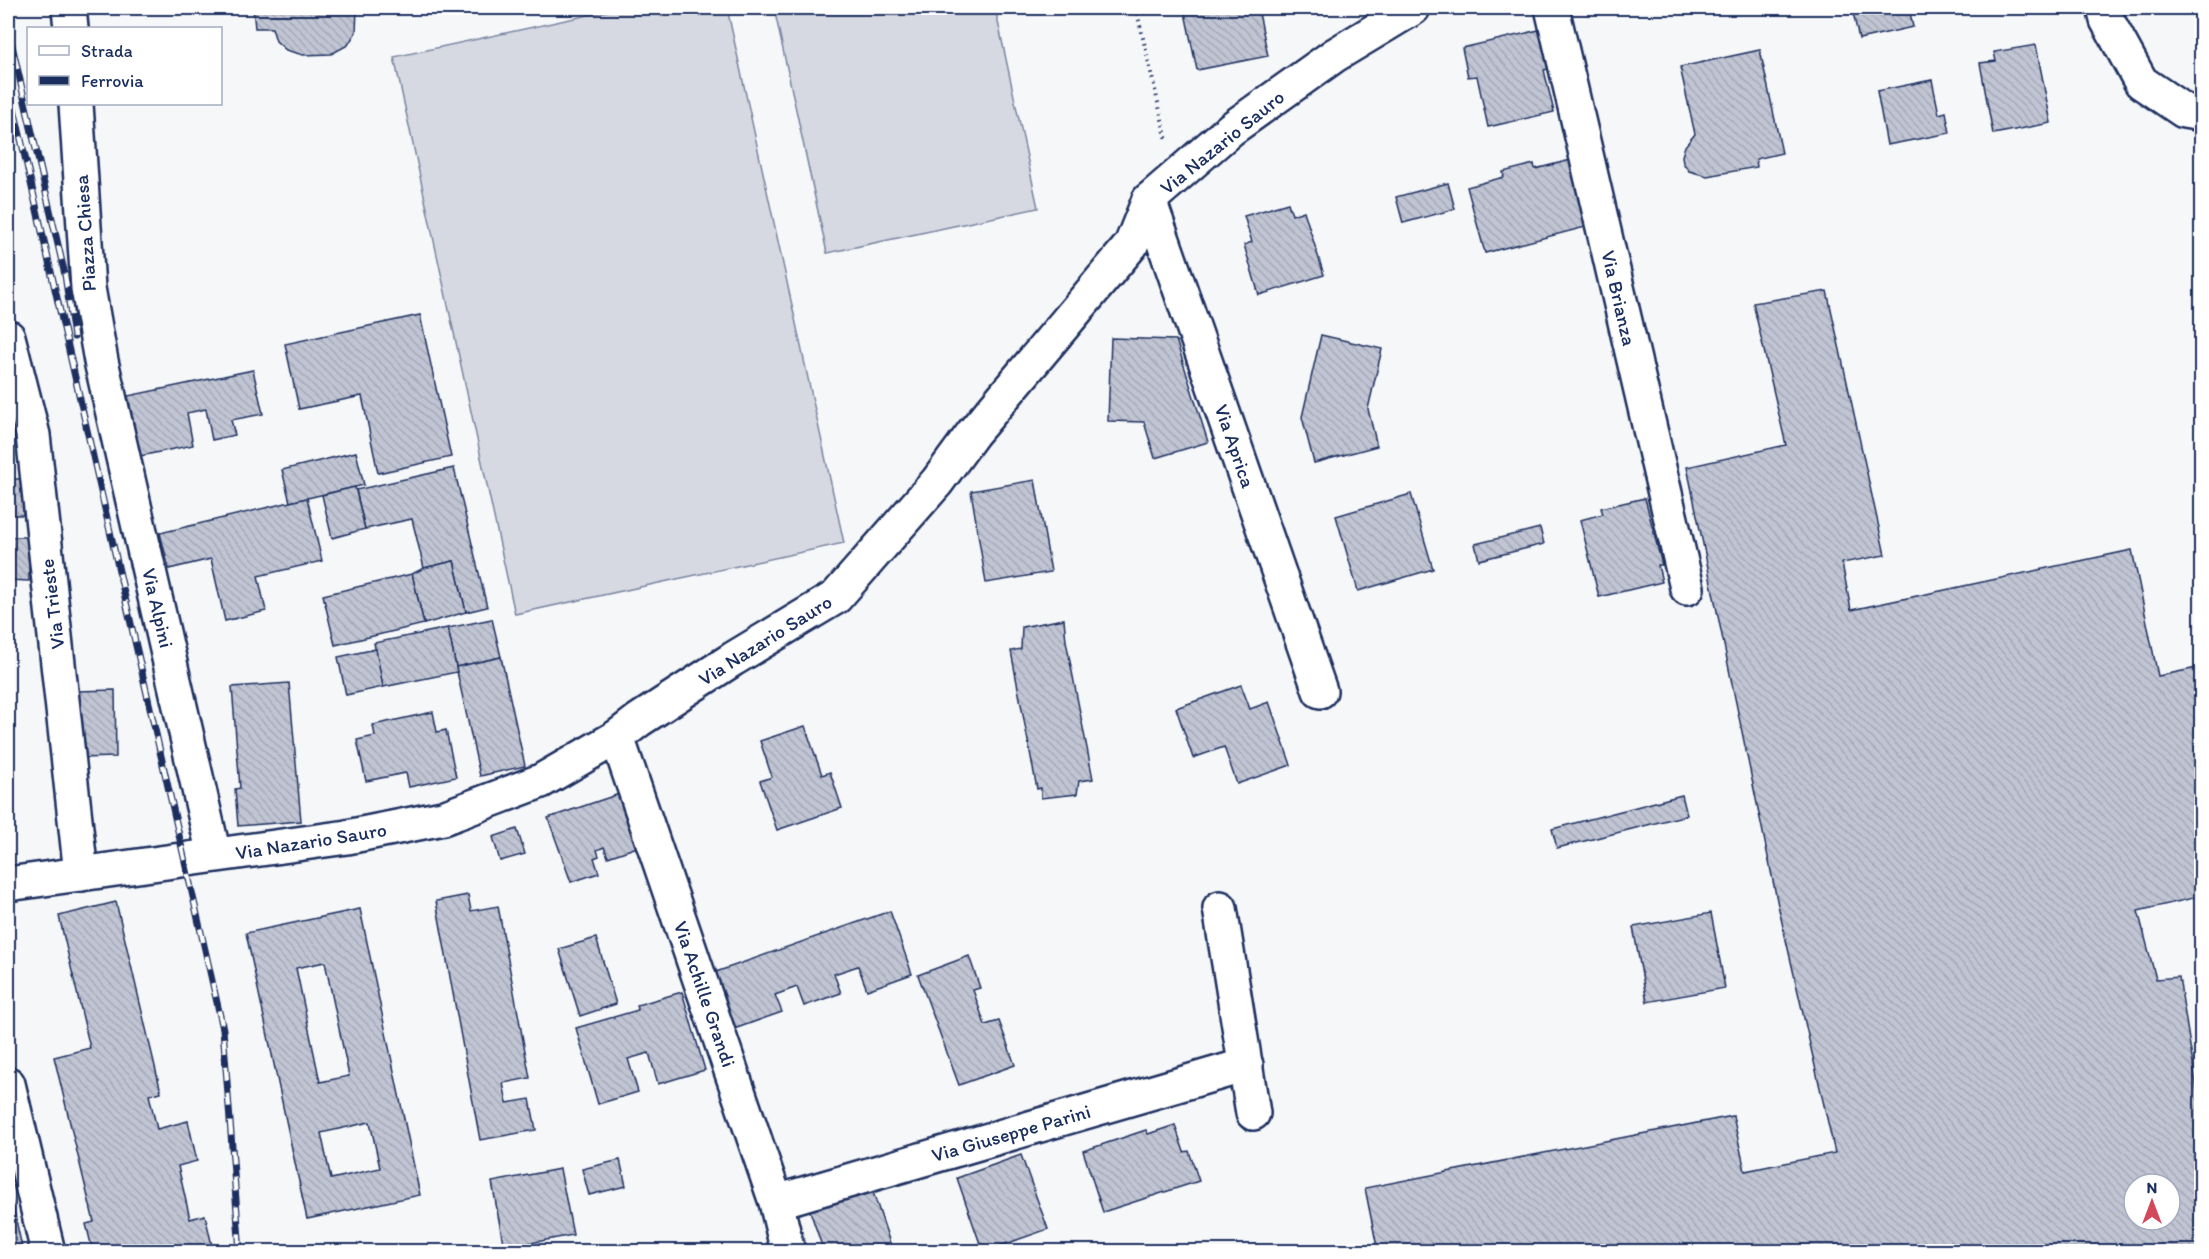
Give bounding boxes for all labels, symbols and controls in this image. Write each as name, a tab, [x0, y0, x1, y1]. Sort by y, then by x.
legend	[27, 27, 222, 105]
text: Strada	[81, 40, 133, 62]
text: Ferrovia	[81, 70, 144, 92]
street label: Via Nazario Sauro	[1155, 85, 1289, 199]
street label: Piazza Chiesa	[69, 173, 101, 292]
street label: Via Brianza	[1596, 248, 1642, 348]
street label: Via Aprica	[1209, 401, 1261, 492]
street label: Via Trieste	[35, 557, 69, 651]
street label: Via Alpini	[137, 566, 179, 650]
street label: Via Nazario Sauro	[694, 589, 836, 691]
street label: Via Nazario Sauro	[234, 817, 388, 865]
street label: Via Achille Grandi	[669, 918, 741, 1070]
street label: Via Giuseppe Parini	[929, 1099, 1093, 1167]
north arrow	[2122, 1172, 2182, 1232]
text: N	[2147, 1178, 2157, 1197]

